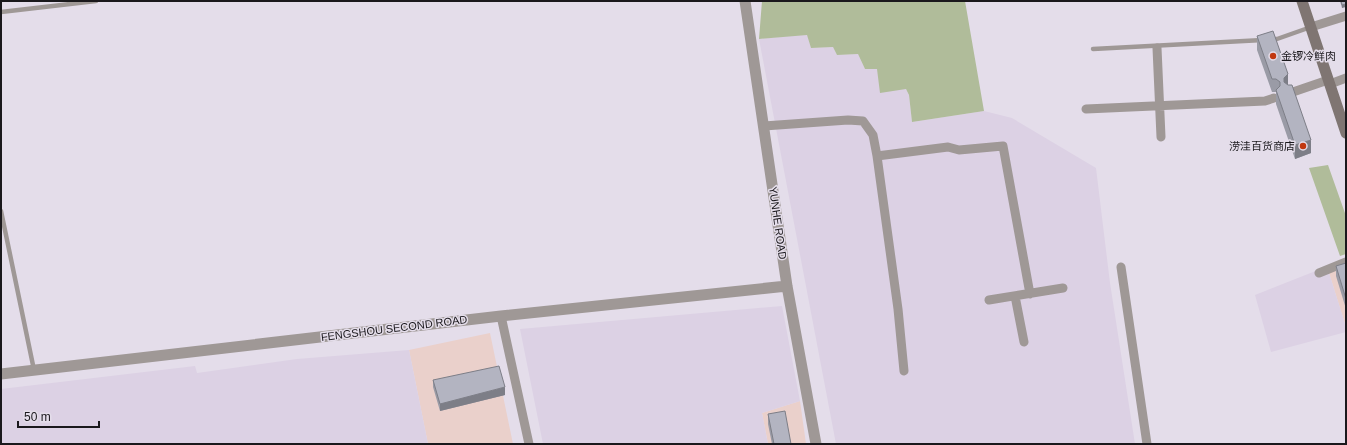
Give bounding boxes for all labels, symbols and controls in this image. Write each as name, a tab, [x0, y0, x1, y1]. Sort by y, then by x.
place label: 金锣冷鲜肉	[1281, 50, 1336, 62]
marker: 金锣冷鲜肉	[1268, 51, 1278, 61]
place label: 涝洼百货商店	[1229, 140, 1295, 152]
marker: 涝洼百货商店	[1298, 141, 1308, 151]
street label: YUNHE ROAD	[767, 186, 789, 260]
street label: FENGSHOU SECOND ROAD	[320, 313, 468, 343]
scale bar	[18, 403, 99, 429]
text: 50 m	[24, 410, 51, 424]

